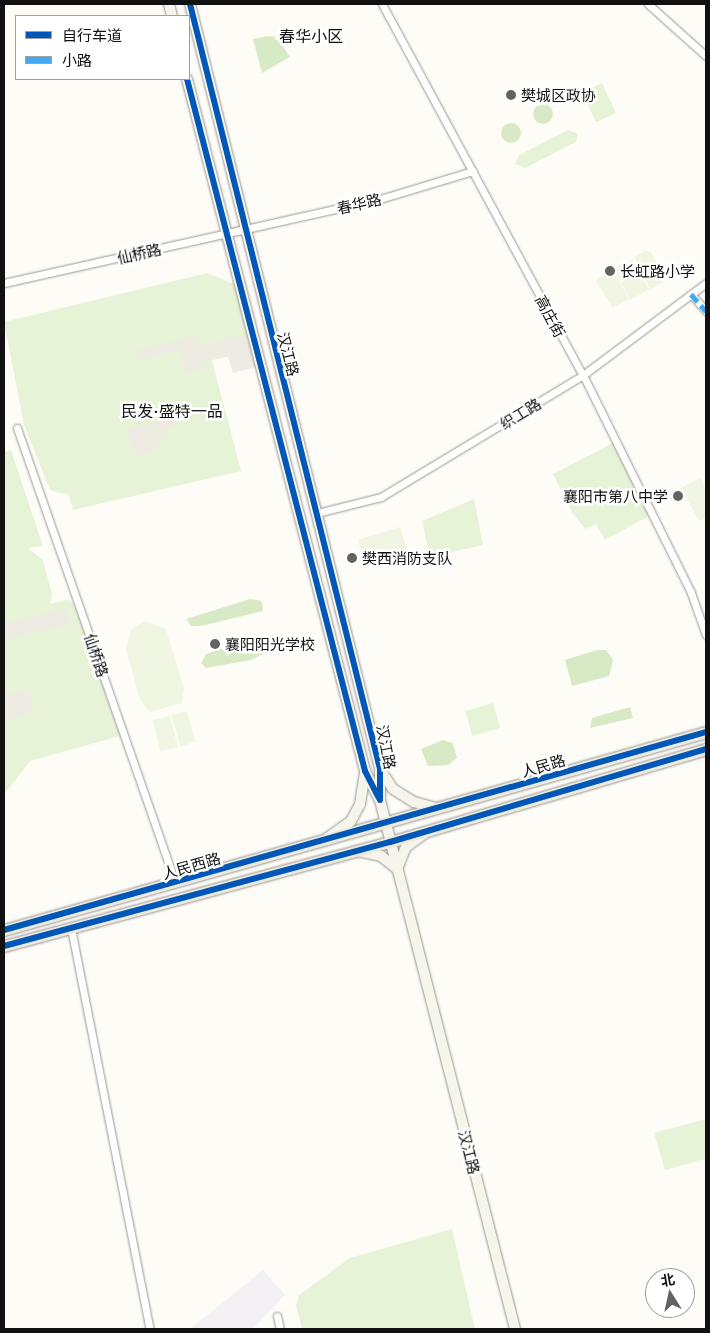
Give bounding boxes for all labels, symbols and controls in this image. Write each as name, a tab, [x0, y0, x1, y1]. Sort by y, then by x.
legend	[15, 15, 190, 80]
text: 自行车道	[62, 23, 122, 46]
district label: 春华小区	[279, 25, 343, 45]
text: 小路	[62, 48, 92, 71]
place label: 樊城区政协	[521, 86, 596, 104]
marker: 樊城区政协	[505, 89, 517, 101]
street label: 春华路	[335, 189, 383, 217]
street label: 仙桥路	[115, 239, 163, 267]
place label: 长虹路小学	[620, 262, 695, 280]
marker: 长虹路小学	[604, 265, 616, 277]
street label: 高庄街	[532, 292, 570, 340]
street label: 汉江路	[275, 330, 303, 378]
street label: 织工路	[496, 394, 544, 432]
district label: 民发·盛特一品	[121, 400, 223, 420]
place label: 襄阳市第八中学	[563, 487, 668, 505]
marker: 襄阳市第八中学	[672, 490, 684, 502]
place label: 樊西消防支队	[362, 549, 452, 567]
marker: 樊西消防支队	[346, 552, 358, 564]
street label: 仙桥路	[81, 631, 113, 679]
place label: 襄阳阳光学校	[225, 635, 315, 653]
marker: 襄阳阳光学校	[209, 638, 221, 650]
street label: 汉江路	[374, 723, 400, 771]
street label: 人民路	[519, 750, 567, 780]
street label: 人民西路	[160, 848, 222, 882]
street label: 汉江路	[456, 1128, 484, 1176]
north arrow	[645, 1268, 695, 1318]
text: 北	[659, 1268, 676, 1290]

